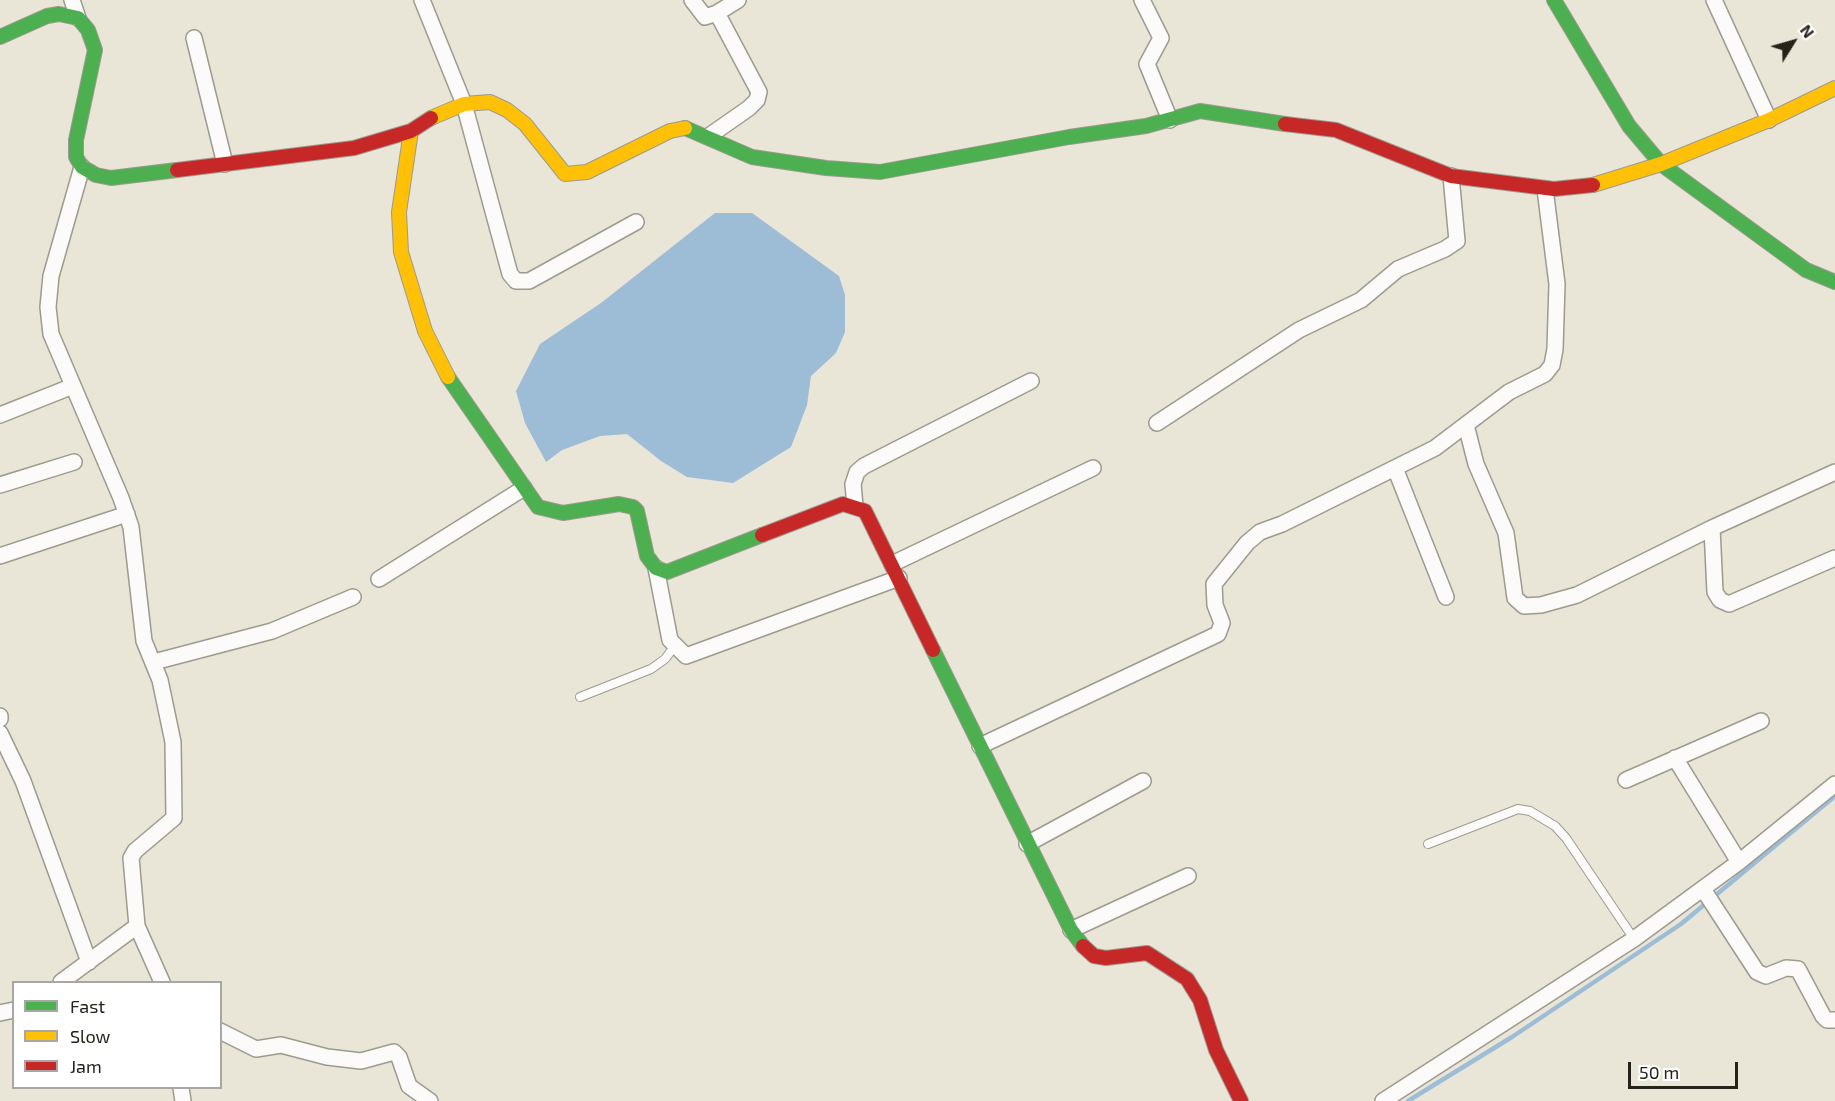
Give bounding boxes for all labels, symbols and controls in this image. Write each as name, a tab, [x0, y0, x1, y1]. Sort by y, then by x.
north arrow	[1763, 12, 1823, 72]
text: N	[1797, 21, 1819, 41]
legend	[12, 981, 222, 1089]
text: Fast	[70, 995, 105, 1017]
text: Slow	[70, 1025, 110, 1047]
scale bar	[1631, 1050, 1740, 1088]
text: Jam	[70, 1055, 102, 1077]
text: 50 m	[1639, 1061, 1679, 1083]

